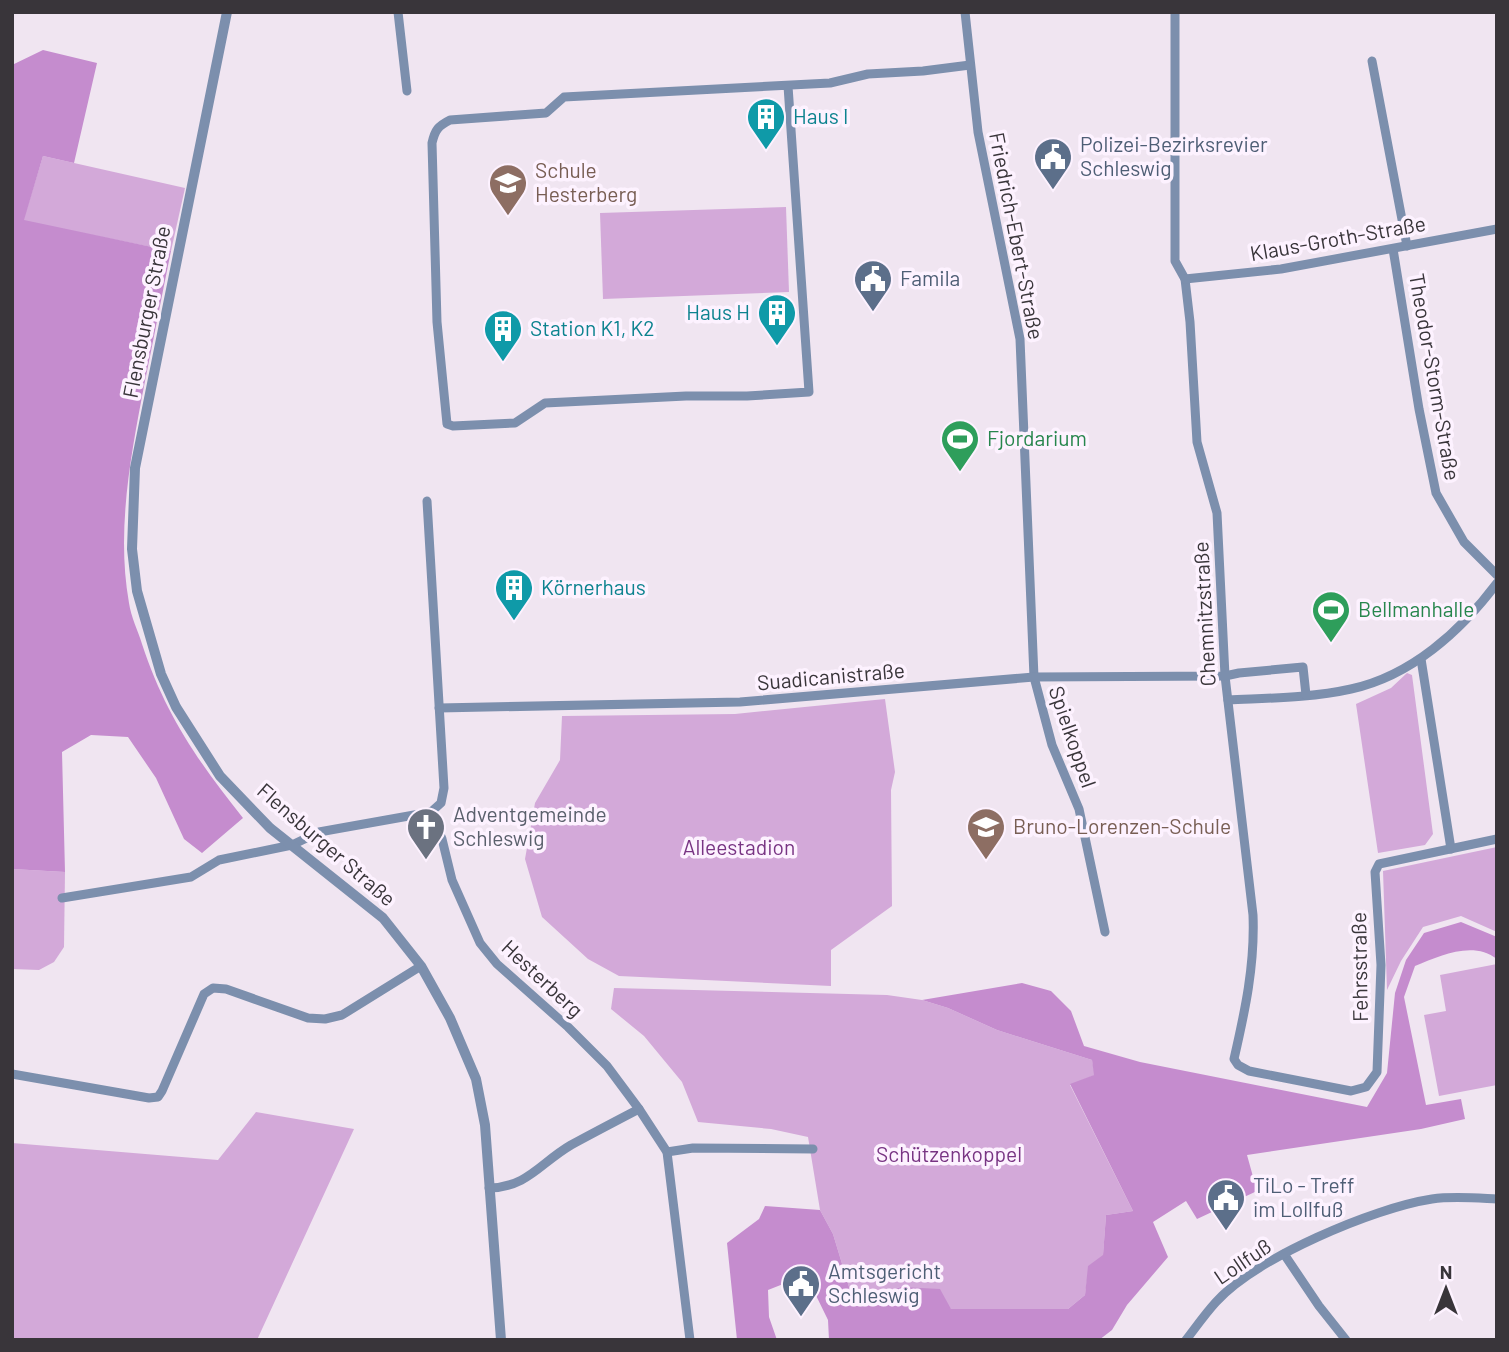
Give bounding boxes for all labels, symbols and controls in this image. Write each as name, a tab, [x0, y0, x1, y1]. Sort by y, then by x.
building icon: Haus I	[745, 96, 787, 151]
place label: Haus I	[793, 103, 848, 128]
street label: Friedrich-Ebert-Straße	[985, 130, 1050, 341]
place label: Polizei-Bezirksrevier Schleswig	[1080, 131, 1268, 180]
public building icon: Polizei-Bezirksrevier Schleswig	[1032, 136, 1074, 191]
place label: Schule Hesterberg	[535, 157, 637, 206]
school or university icon: Schule Hesterberg	[487, 162, 529, 217]
street label: Klaus-Groth-Straße	[1248, 210, 1428, 265]
street label: Flensburger Straße	[117, 223, 174, 400]
public building icon: Famila	[852, 258, 894, 313]
place label: Famila	[900, 265, 960, 290]
street label: Theodor-Storm-Straße	[1405, 271, 1466, 482]
building icon: Haus H	[756, 292, 798, 347]
place label: Haus H	[686, 299, 750, 324]
building icon: Station K1, K2	[482, 308, 524, 363]
place label: Station K1, K2	[530, 315, 655, 340]
sports icon: Fjordarium	[939, 418, 981, 473]
place label: Fjordarium	[987, 425, 1087, 450]
street label: Chemnitzstraße	[1187, 541, 1220, 687]
building icon: Körnerhaus	[493, 567, 535, 622]
place label: Körnerhaus	[541, 574, 646, 599]
sports icon: Bellmanhalle	[1310, 589, 1352, 644]
place label: Bellmanhalle	[1358, 596, 1474, 621]
street label: Suadicanistraße	[756, 657, 906, 694]
street label: Spielkoppel	[1044, 682, 1102, 791]
street label: Flensburger Straße	[253, 777, 401, 911]
place label: Adventgemeinde Schleswig	[453, 801, 607, 850]
church icon: Adventgemeinde Schleswig	[405, 806, 447, 861]
school or university icon: Bruno-Lorenzen-Schule	[965, 806, 1007, 861]
place label: Bruno-Lorenzen-Schule	[1013, 813, 1231, 838]
park label: Alleestadion	[683, 834, 795, 859]
street label: Fehrsstraße	[1345, 912, 1372, 1022]
street label: Hesterberg	[497, 934, 589, 1022]
park label: Schützenkoppel	[876, 1141, 1022, 1166]
place label: TiLo - Treff im Lollfuß	[1253, 1172, 1354, 1221]
public building icon: TiLo - Treff im Lollfuß	[1205, 1177, 1247, 1232]
street label: Lollfuß	[1209, 1233, 1275, 1289]
north arrow	[1411, 1254, 1481, 1324]
place label: Amtsgericht Schleswig	[828, 1258, 941, 1307]
text: N	[1440, 1260, 1452, 1283]
public building icon: Amtsgericht Schleswig	[780, 1263, 822, 1318]

